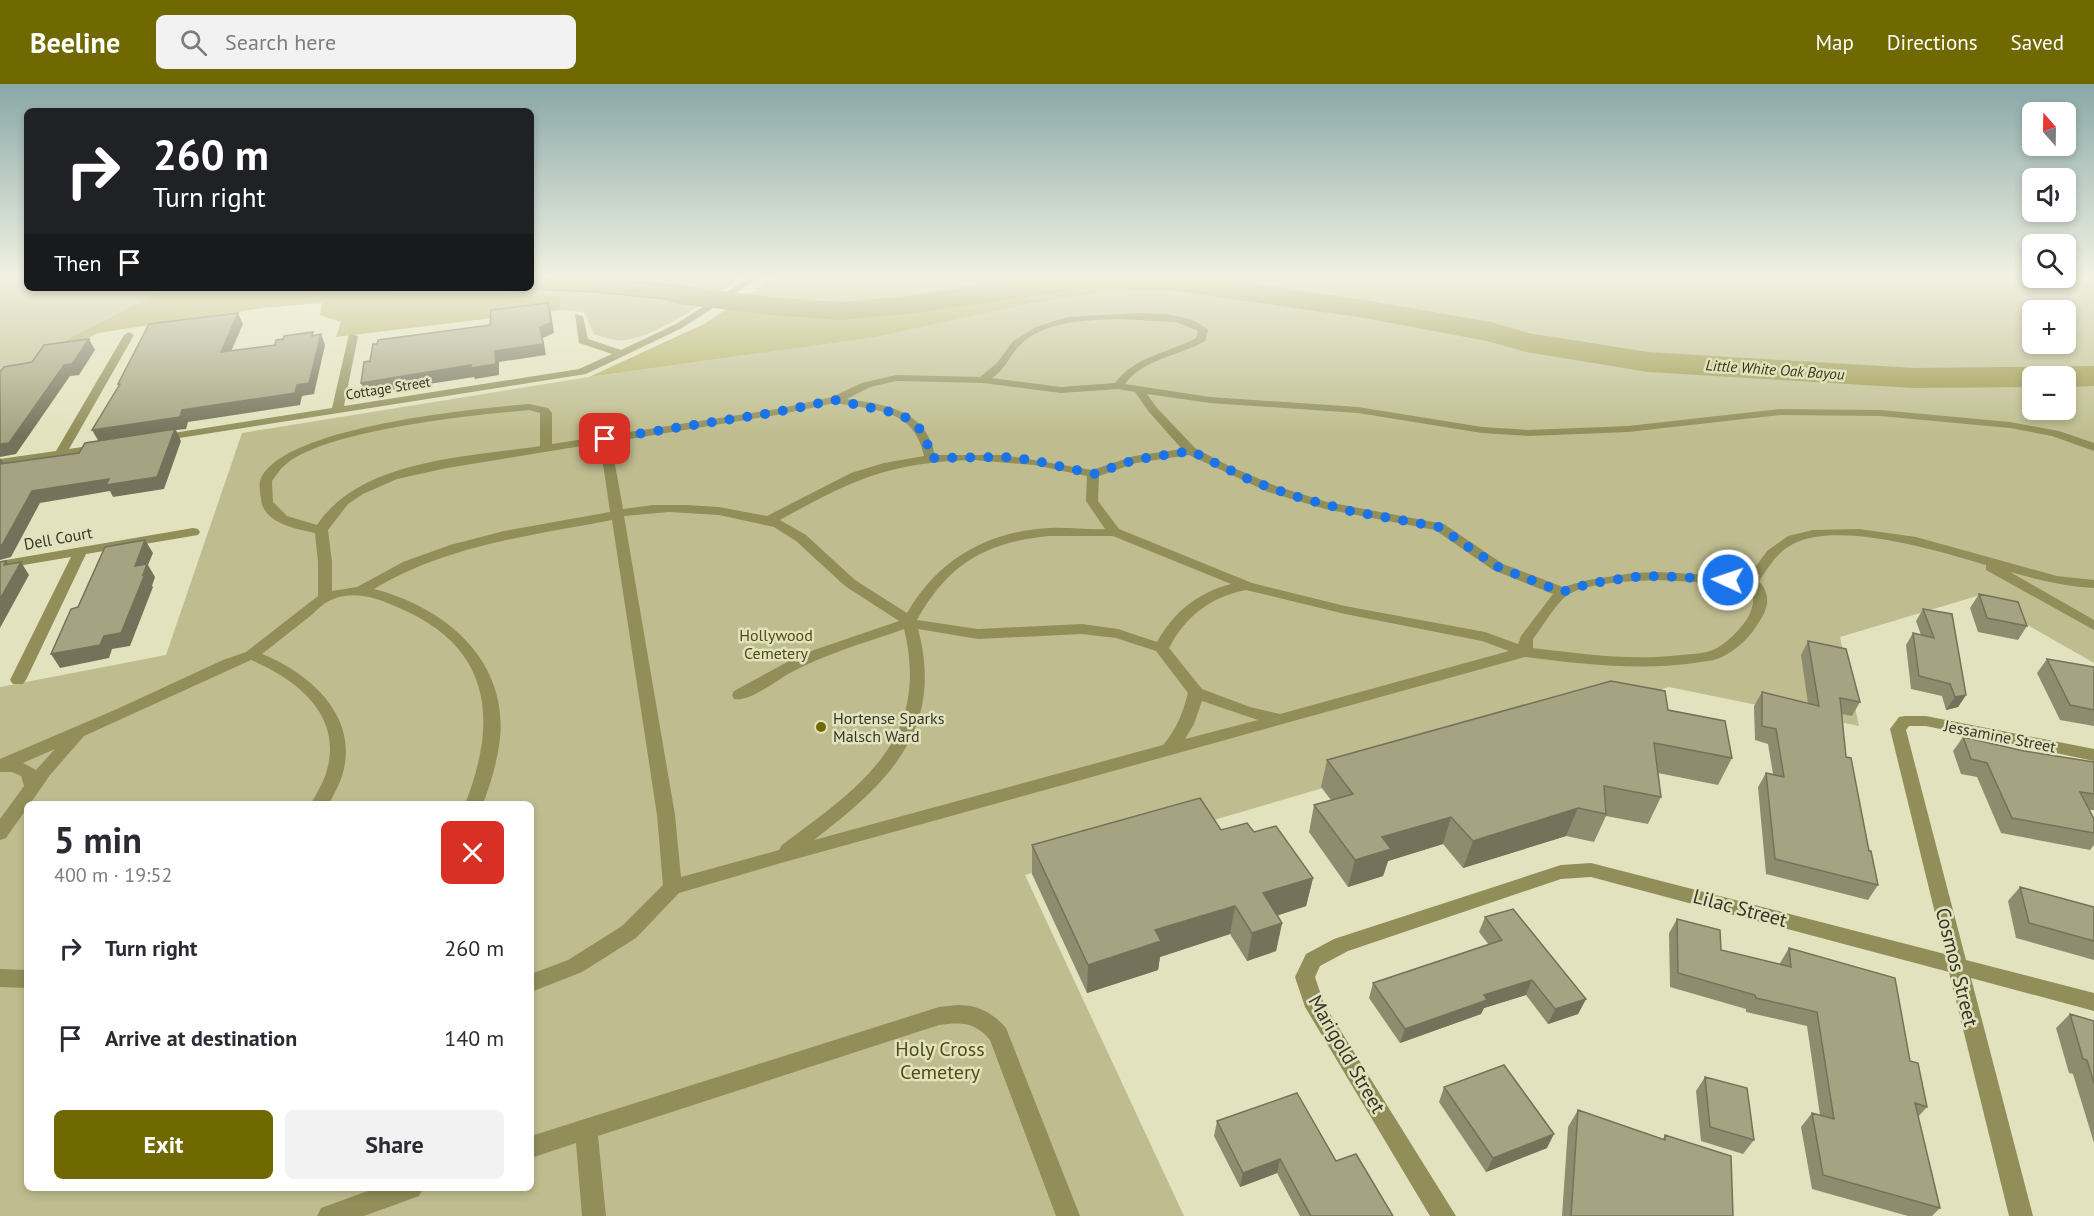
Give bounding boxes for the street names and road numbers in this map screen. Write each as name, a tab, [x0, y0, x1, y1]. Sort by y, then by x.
street label: Cottage Street	[344, 372, 432, 404]
street label: Dell Court	[22, 522, 94, 554]
street label: Jessamine Street	[1941, 715, 2058, 757]
street label: Lilac Street	[1690, 883, 1790, 933]
street label: Cosmos Street	[1930, 905, 1984, 1029]
street label: Marigold Street	[1303, 990, 1391, 1118]

